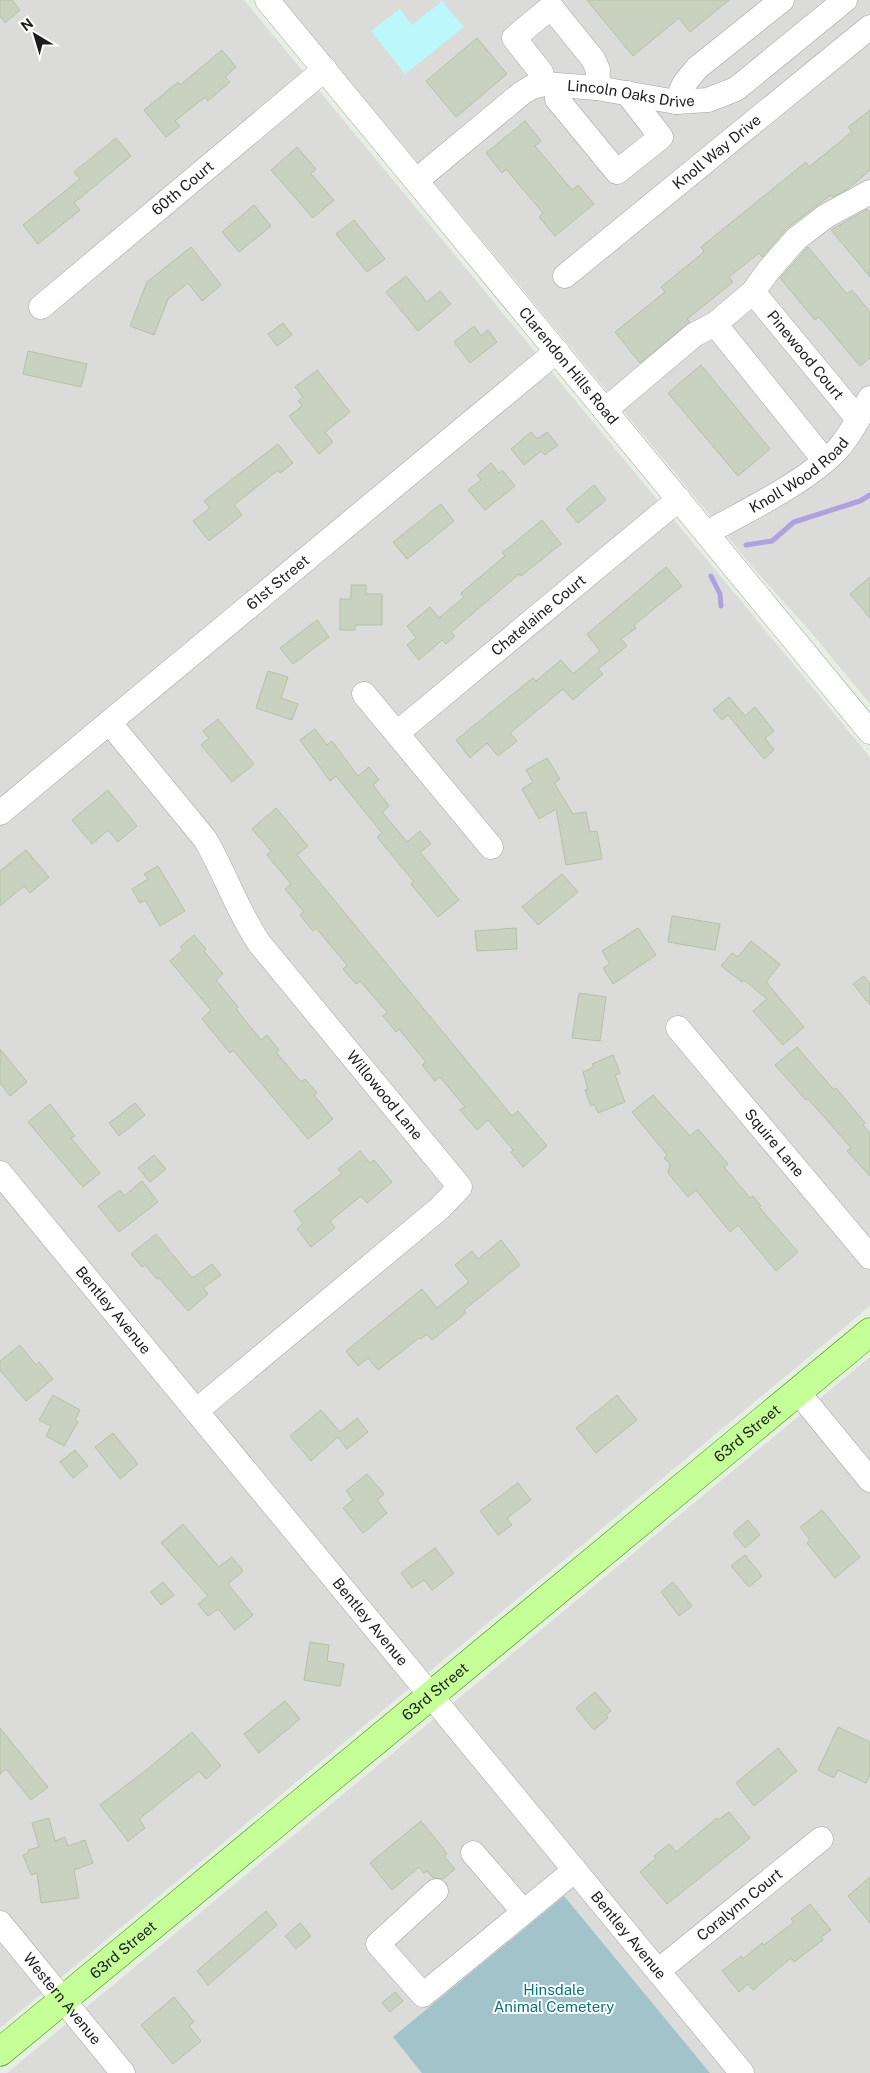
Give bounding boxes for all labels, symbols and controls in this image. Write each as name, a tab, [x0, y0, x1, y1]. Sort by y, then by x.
north arrow	[10, 10, 60, 60]
text: N	[18, 15, 36, 34]
street label: Lincoln Oaks Drive	[566, 77, 695, 110]
street label: Knoll Way Drive	[669, 111, 764, 193]
street label: 60th Court	[148, 157, 217, 219]
street label: Clarendon Hills Road	[516, 304, 622, 427]
street label: Pinewood Court	[764, 307, 848, 403]
street label: Knoll Wood Road	[746, 434, 852, 516]
street label: 61st Street	[243, 551, 312, 613]
street label: Chatelaine Court	[488, 571, 589, 659]
street label: Willowood Lane	[343, 1047, 426, 1143]
street label: Squire Lane	[741, 1105, 808, 1180]
street label: Bentley Avenue	[73, 1263, 155, 1357]
street label: 63rd Street	[710, 1401, 784, 1466]
street label: Bentley Avenue	[330, 1574, 412, 1669]
street label: 63rd Street	[398, 1659, 472, 1724]
street label: Coralynn Court	[693, 1865, 786, 1944]
street label: Bentley Avenue	[588, 1888, 670, 1982]
street label: 63rd Street	[86, 1917, 160, 1982]
street label: Western Avenue	[20, 1949, 105, 2048]
park label: Hinsdale Animal Cemetery	[494, 1981, 614, 2015]

